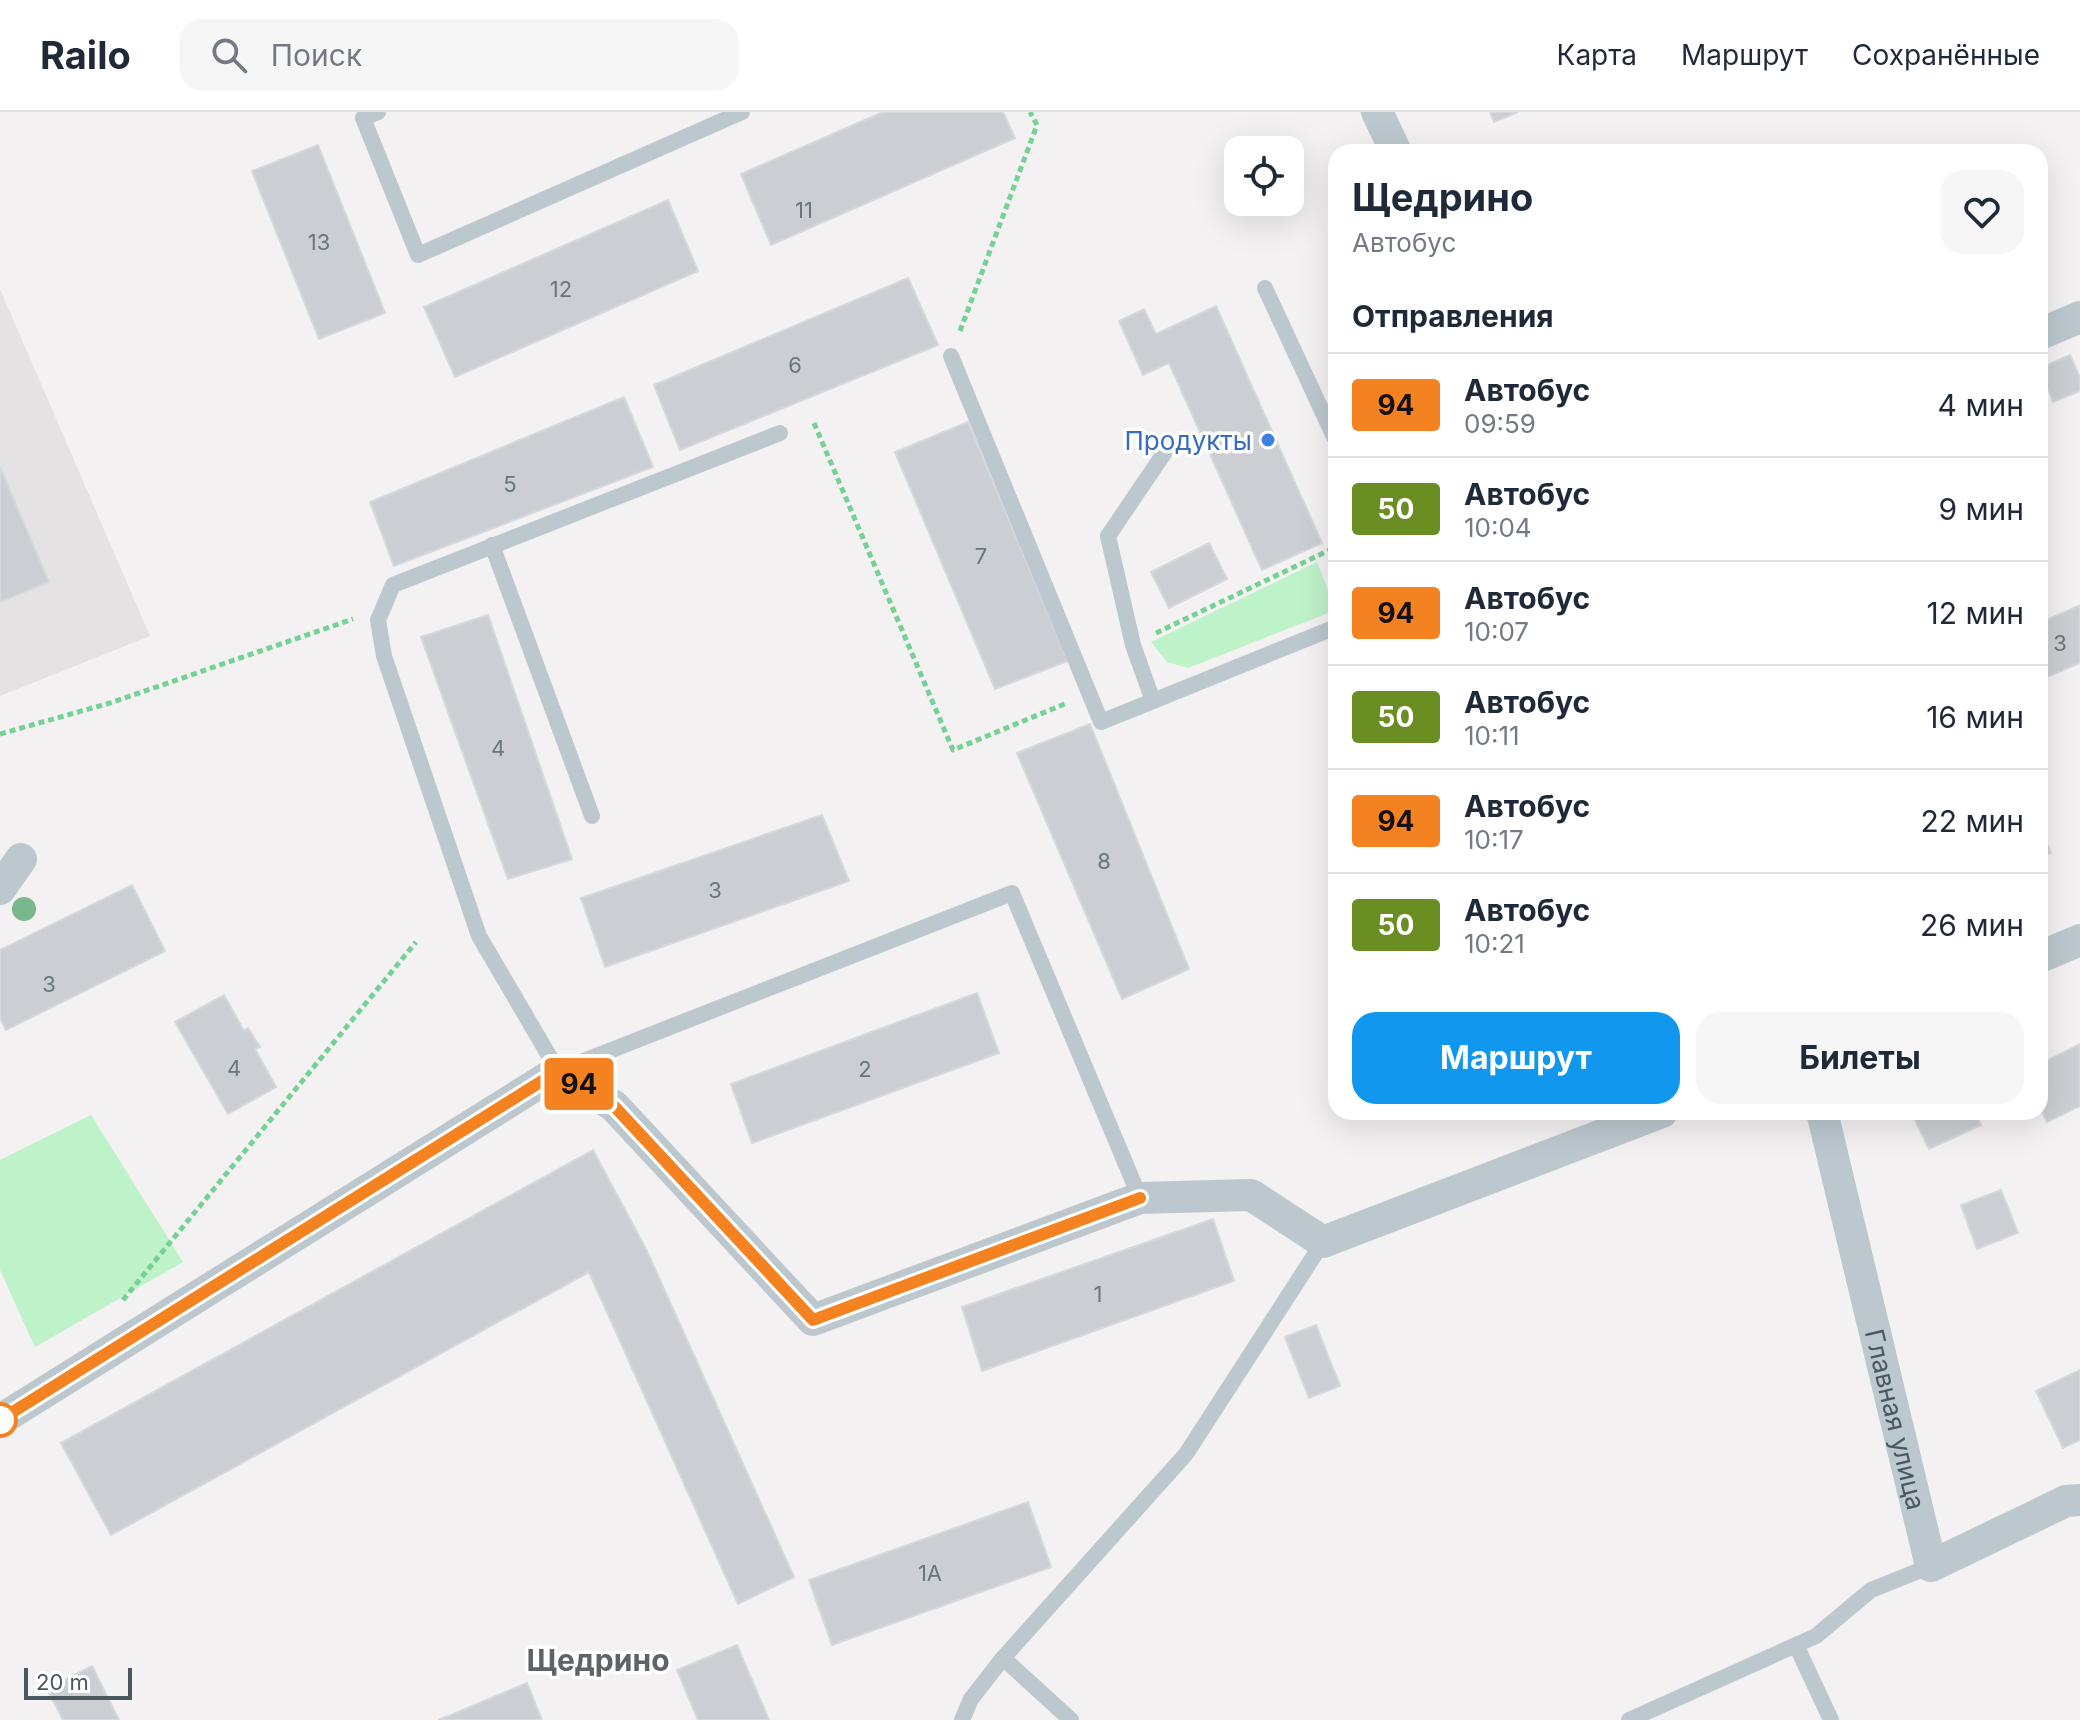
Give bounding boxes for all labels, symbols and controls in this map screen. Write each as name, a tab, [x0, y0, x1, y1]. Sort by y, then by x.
search box	[179, 19, 739, 91]
text: Railo	[40, 32, 131, 78]
icon: search	[207, 33, 251, 77]
text: Поиск	[271, 37, 362, 73]
text: Карта	[1557, 38, 1637, 72]
text: Маршрут	[1681, 38, 1808, 72]
text: Сохранённые	[1852, 38, 2040, 72]
map controls	[1224, 136, 1304, 216]
button: locate	[1224, 136, 1304, 216]
button: heart	[1940, 170, 2024, 254]
text: Щедрино	[1352, 174, 1533, 220]
house number: 11	[795, 197, 813, 223]
text: Автобус	[1352, 227, 1456, 258]
house number: 13	[308, 229, 330, 255]
house number: 12	[550, 276, 572, 302]
text: Отправления	[1352, 298, 1554, 334]
house number: 6	[788, 352, 802, 378]
text: Автобус	[1464, 372, 1590, 408]
text: 4 мин	[1938, 387, 2024, 423]
text: 94	[1377, 388, 1415, 422]
text: 09:59	[1464, 408, 1536, 439]
place label: Продукты	[1124, 425, 1252, 456]
marker: Продукты	[1259, 431, 1277, 449]
house number: 5	[503, 471, 517, 497]
text: Автобус	[1464, 476, 1590, 512]
text: 9 мин	[1938, 491, 2024, 527]
text: 50	[1378, 492, 1414, 526]
text: 10:04	[1464, 512, 1532, 543]
house number: 7	[975, 543, 987, 569]
text: Автобус	[1464, 580, 1590, 616]
text: 12 мин	[1926, 595, 2024, 631]
text: 94	[1377, 596, 1415, 630]
text: 10:07	[1464, 616, 1529, 647]
house number: 3	[2053, 630, 2067, 656]
text: Автобус	[1464, 684, 1590, 720]
text: 16 мин	[1926, 699, 2024, 735]
text: 50	[1378, 700, 1414, 734]
text: 10:11	[1464, 720, 1520, 751]
house number: 4	[491, 735, 505, 761]
text: Автобус	[1464, 788, 1590, 824]
text: 22 мин	[1920, 803, 2024, 839]
text: 94	[1377, 804, 1415, 838]
text: 10:17	[1464, 824, 1524, 855]
house number: 8	[1097, 848, 1111, 874]
house number: 3	[708, 877, 722, 903]
text: Автобус	[1464, 892, 1590, 928]
text: 26 мин	[1920, 907, 2024, 943]
text: 50	[1378, 908, 1414, 942]
text: 10:21	[1464, 928, 1525, 959]
house number: 3	[42, 971, 56, 997]
button: Маршрут	[1352, 1012, 1680, 1104]
button: Билеты	[1696, 1012, 2024, 1104]
house number: 4	[227, 1055, 241, 1081]
house number: 2	[858, 1056, 872, 1082]
line badge: 94	[543, 1058, 615, 1110]
text: 94	[560, 1067, 598, 1101]
house number: 1	[1094, 1281, 1102, 1307]
street label: Главная улица	[1859, 1326, 1932, 1513]
unlabelled marker	[0, 1403, 17, 1437]
house number: 1А	[918, 1560, 942, 1586]
district label: Щедрино	[526, 1642, 670, 1678]
scale bar	[24, 1664, 132, 1700]
text: 20 m	[36, 1669, 89, 1695]

